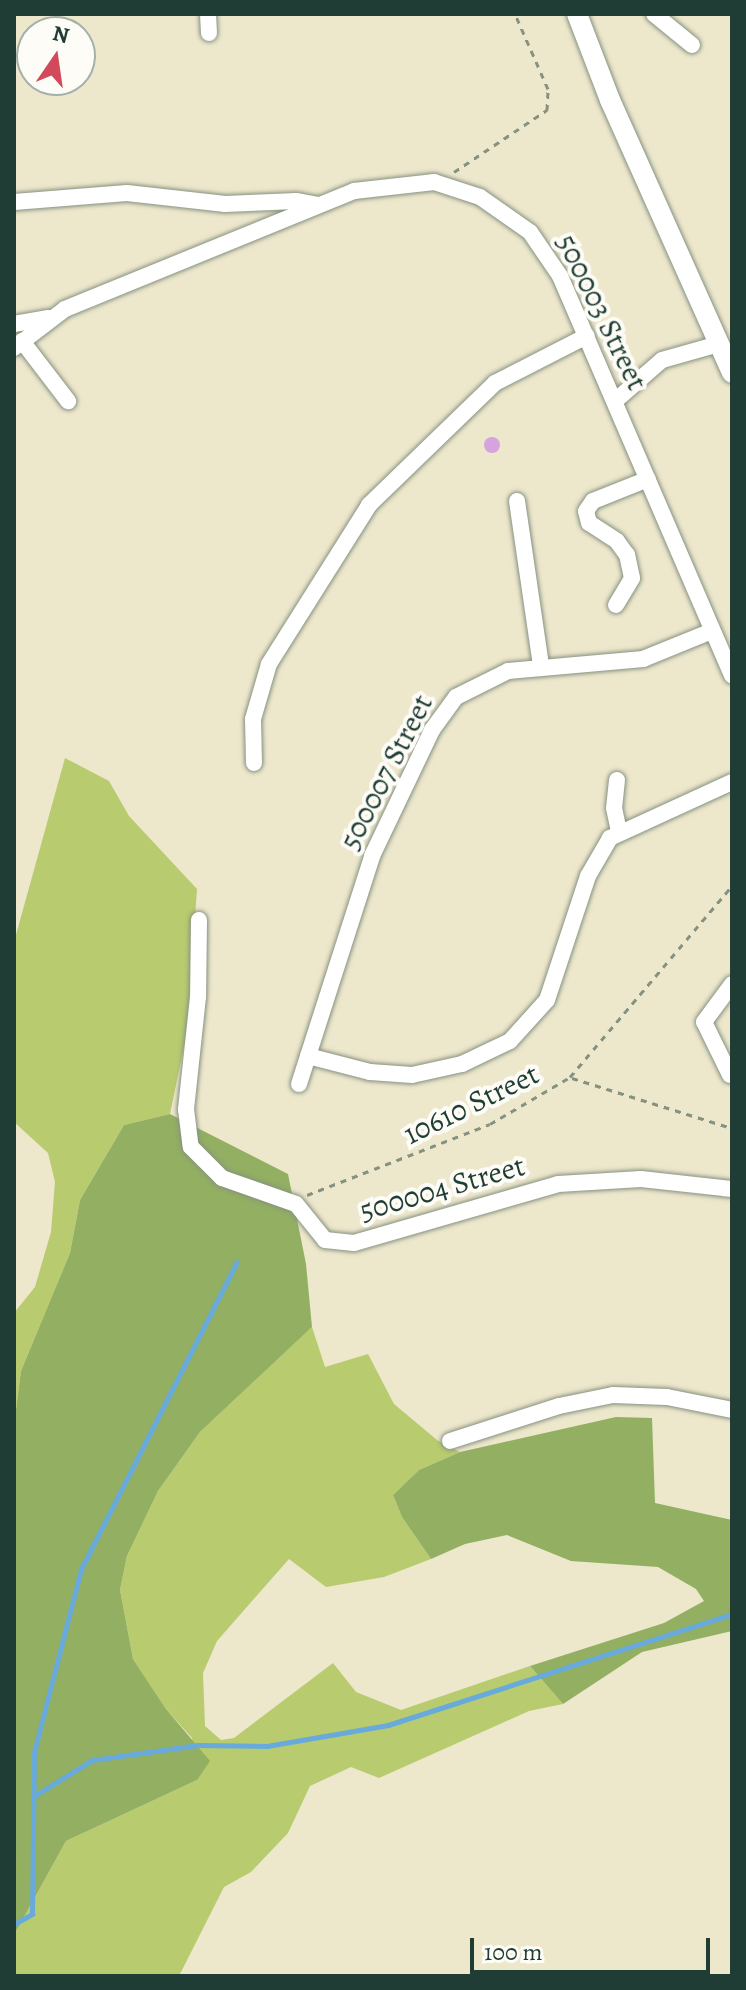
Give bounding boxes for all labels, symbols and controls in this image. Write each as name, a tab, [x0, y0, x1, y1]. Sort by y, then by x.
north arrow	[16, 16, 96, 96]
text: N	[50, 18, 72, 51]
street label: 500003 Street	[549, 228, 655, 396]
street label: 500007 Street	[332, 688, 440, 856]
street label: 10610 Street	[397, 1056, 545, 1152]
street label: 500004 Street	[355, 1147, 529, 1229]
scale bar	[474, 1922, 714, 1972]
text: 100 m	[484, 1936, 543, 1968]

